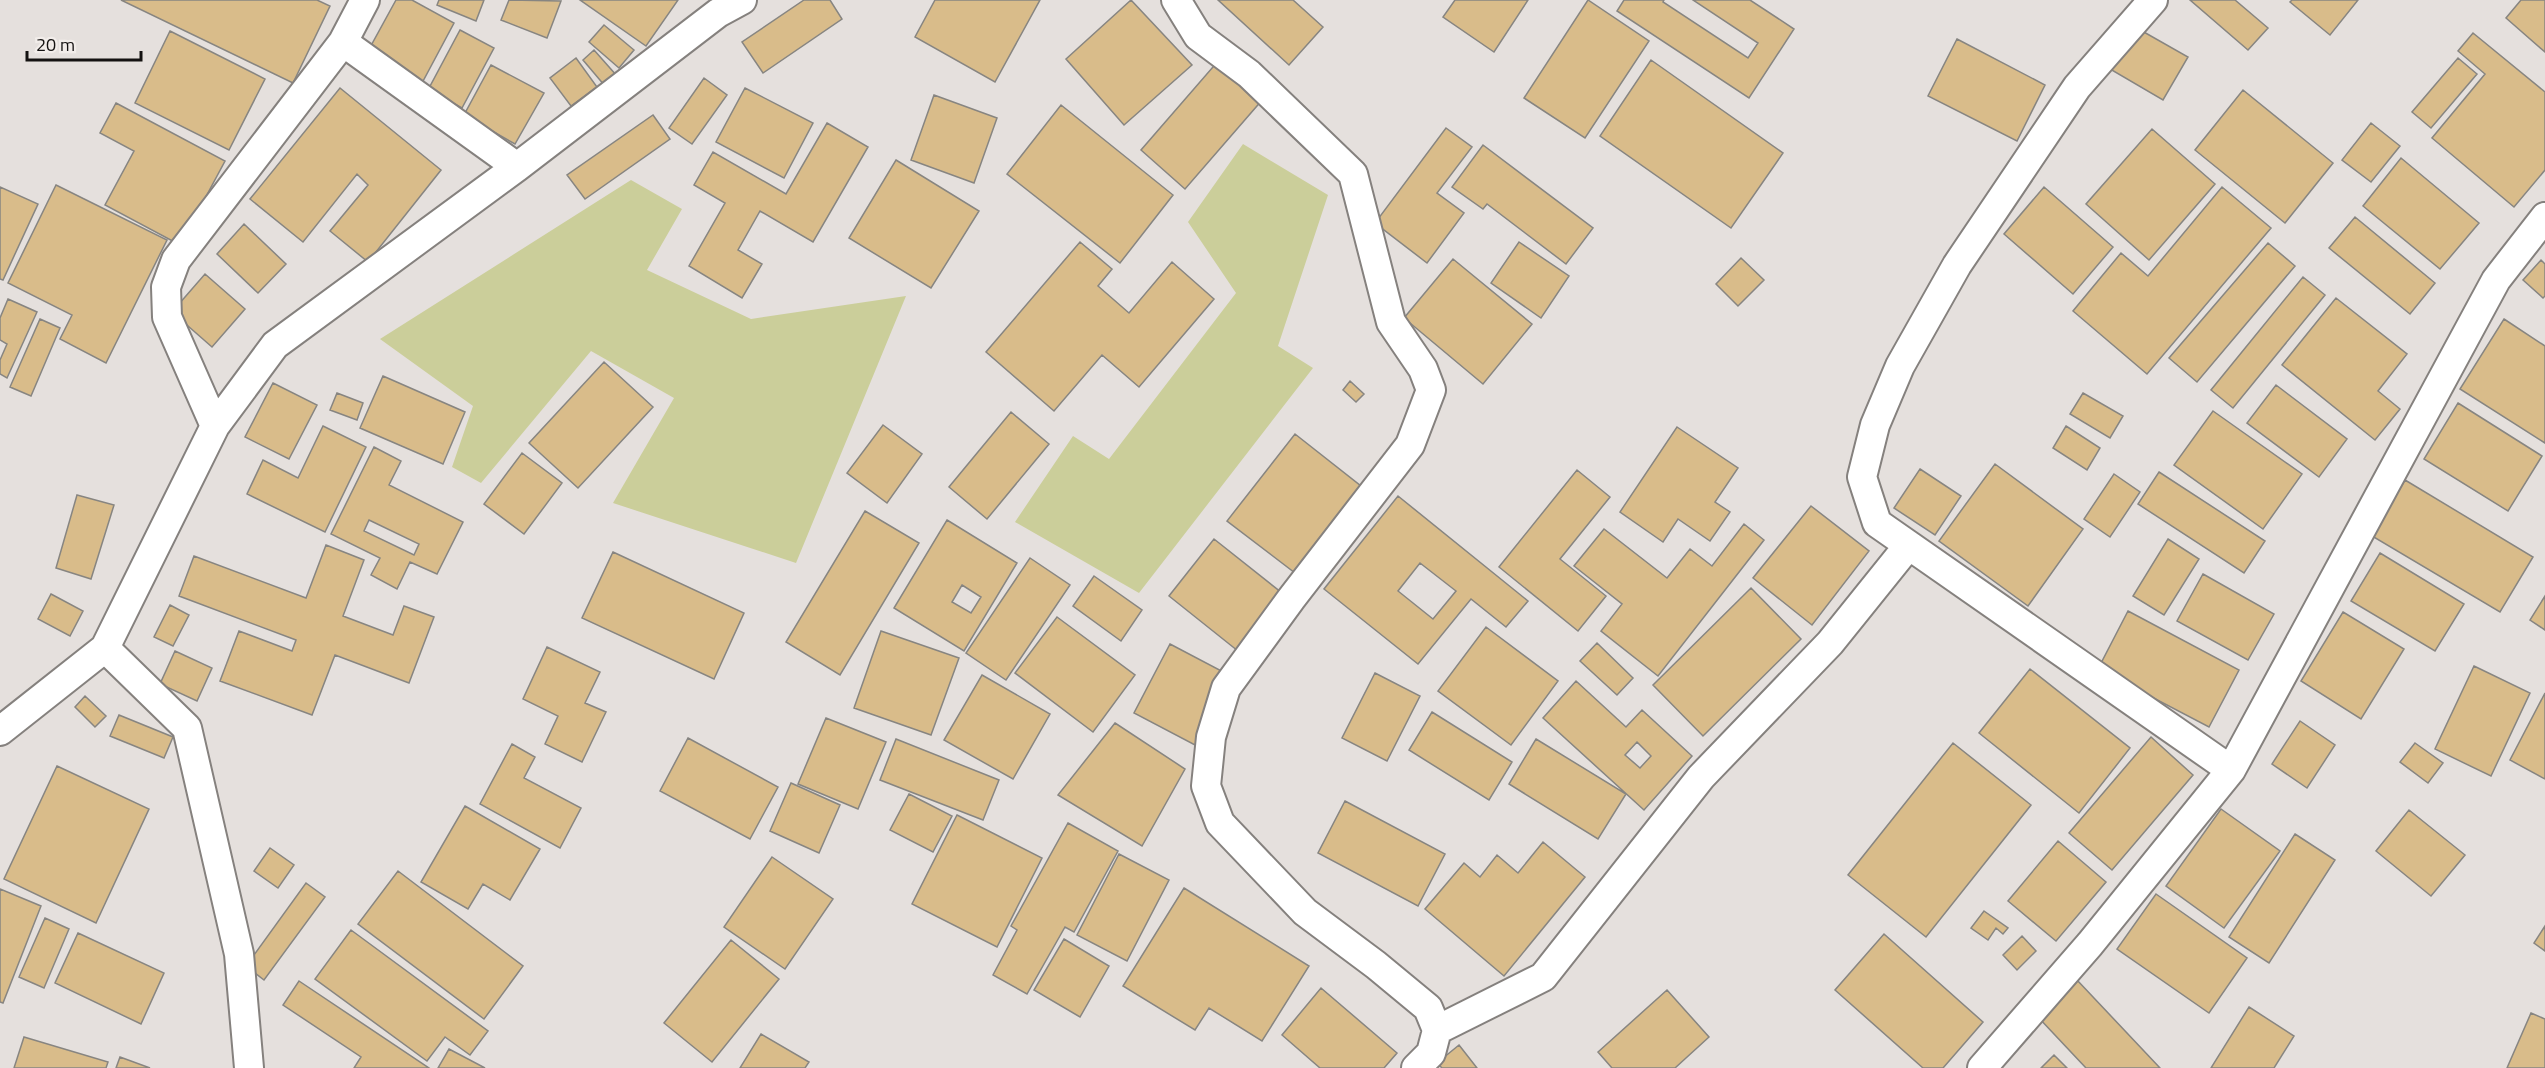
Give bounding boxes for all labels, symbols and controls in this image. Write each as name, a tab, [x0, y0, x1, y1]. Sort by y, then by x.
scale bar	[27, 24, 141, 62]
text: 20 m	[36, 31, 75, 58]

